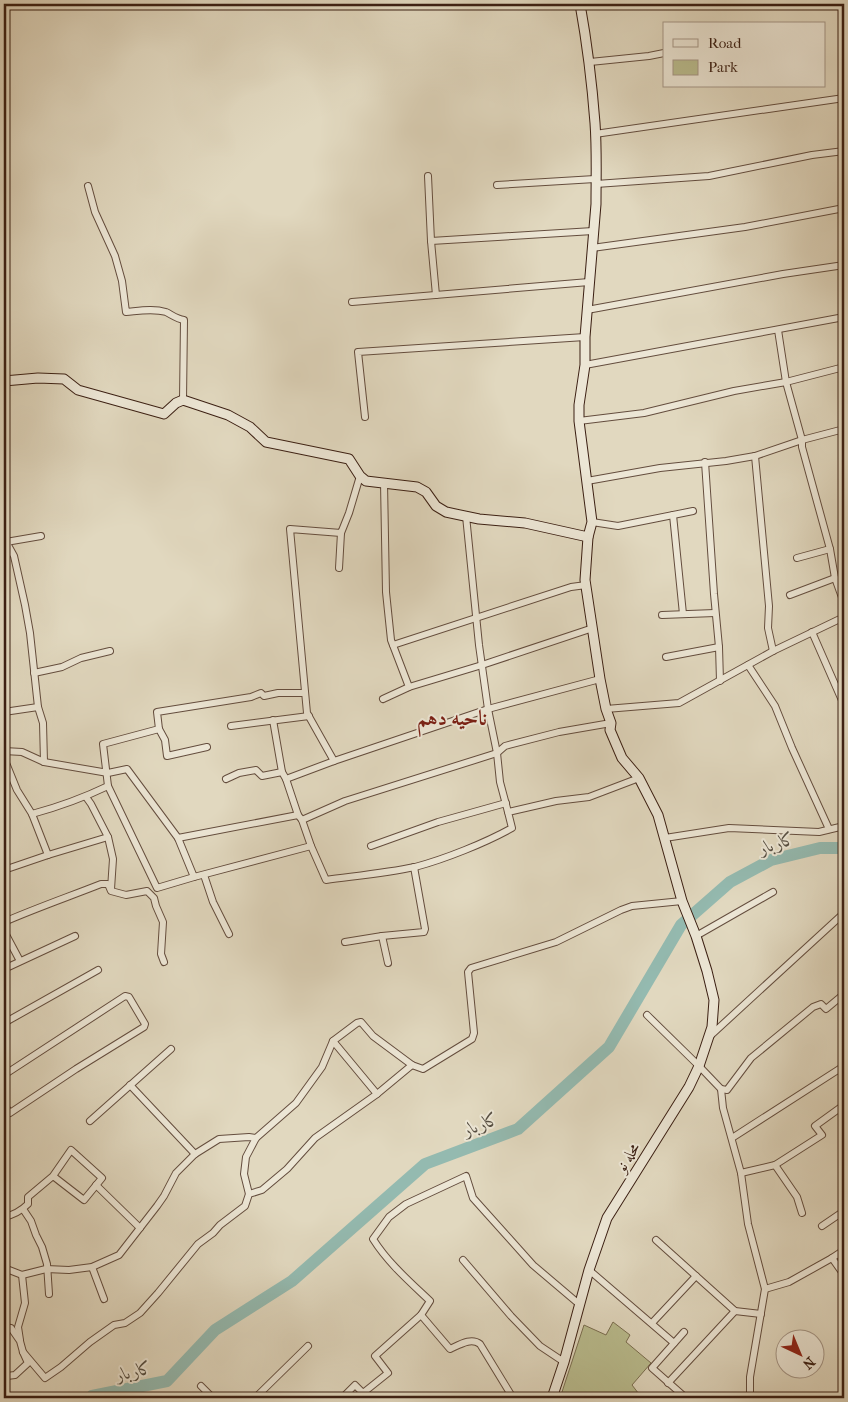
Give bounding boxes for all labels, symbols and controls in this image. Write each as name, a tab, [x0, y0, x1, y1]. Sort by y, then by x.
legend	[663, 22, 826, 88]
text: Road	[708, 34, 742, 52]
text: Park	[708, 58, 738, 76]
district label: ناحیه دهم	[417, 706, 487, 737]
water label: کاربار	[755, 828, 798, 860]
water label: کاربار	[459, 1108, 502, 1141]
street label: محله نو	[610, 1139, 645, 1178]
north arrow	[776, 1330, 826, 1380]
text: N	[799, 1353, 818, 1373]
water label: کاربار	[113, 1357, 155, 1386]

